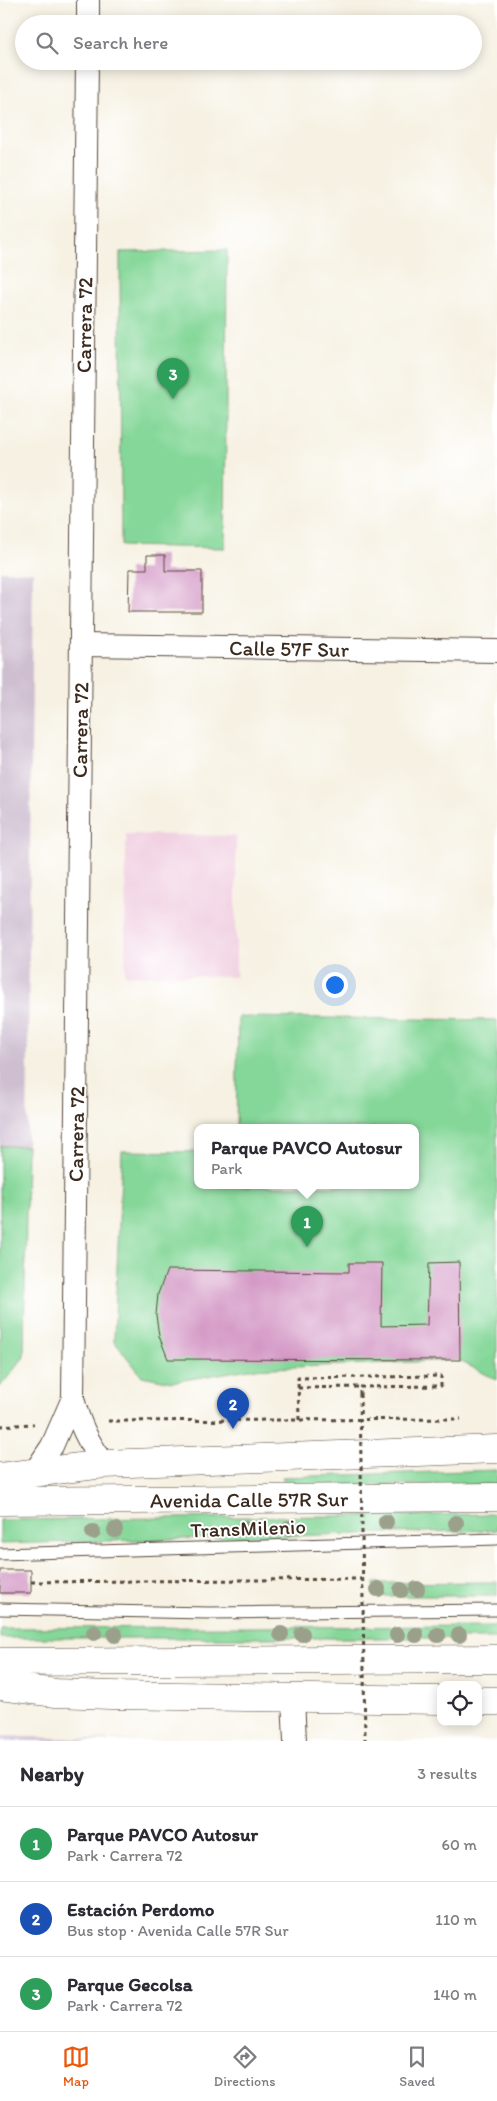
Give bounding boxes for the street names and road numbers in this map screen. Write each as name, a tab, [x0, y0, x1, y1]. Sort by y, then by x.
street label: Carrera 72	[71, 277, 97, 373]
street label: Calle 57F Sur	[229, 635, 350, 661]
street label: Carrera 72	[67, 682, 93, 778]
street label: Carrera 72	[63, 1086, 89, 1182]
street label: Avenida Calle 57R Sur	[150, 1486, 349, 1512]
street label: TransMilenio	[190, 1513, 306, 1543]

